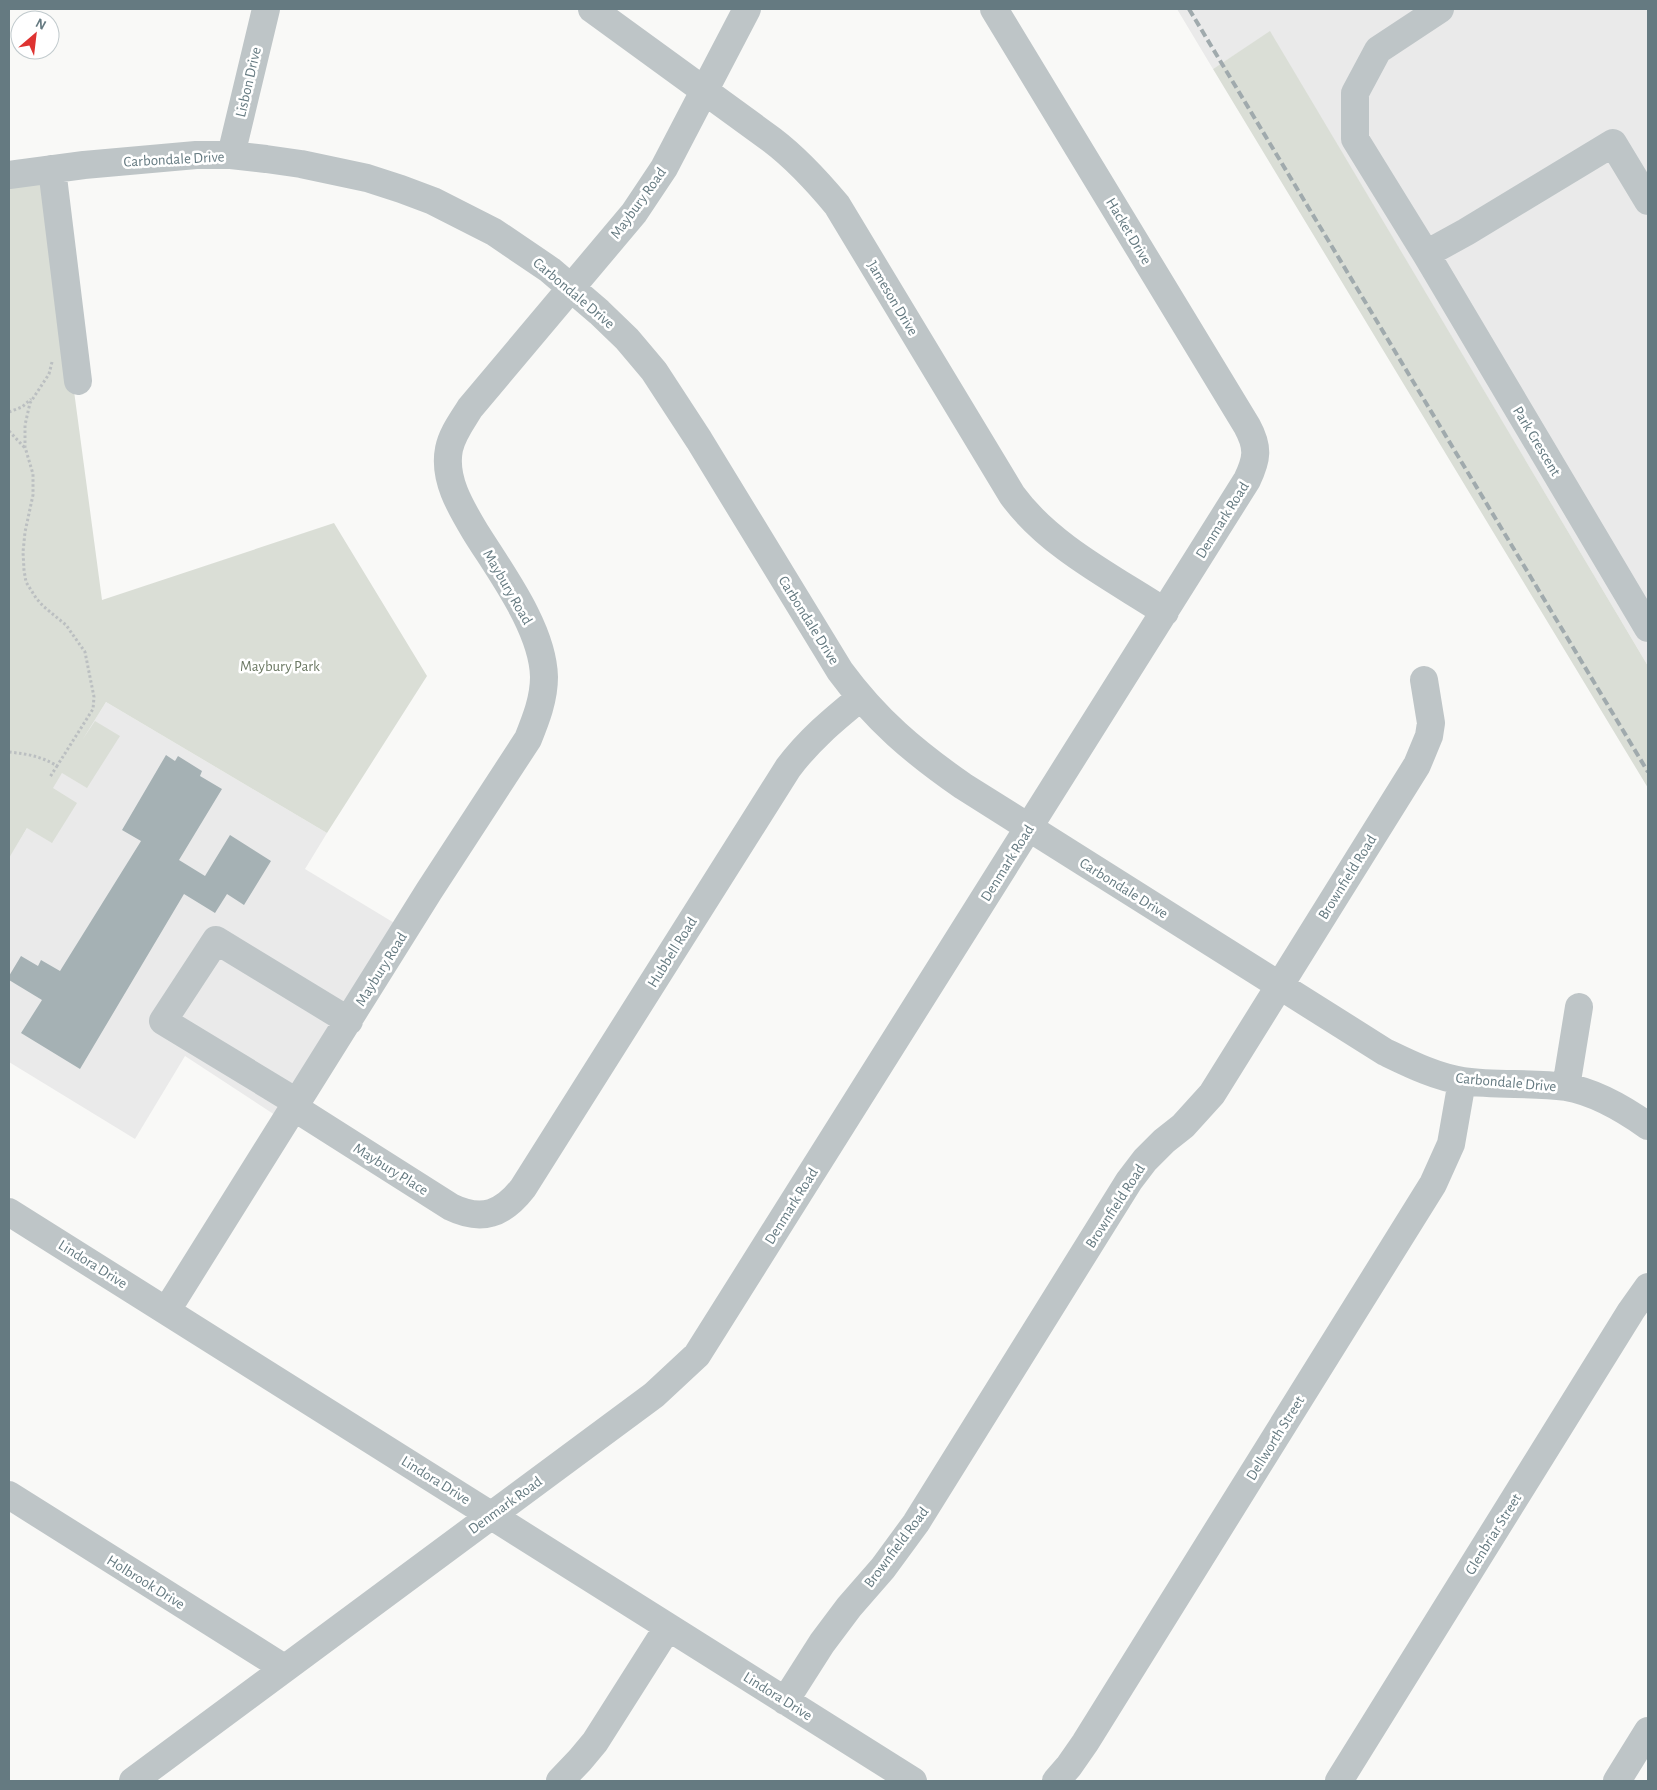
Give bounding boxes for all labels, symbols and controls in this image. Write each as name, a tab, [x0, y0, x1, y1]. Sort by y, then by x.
north arrow	[10, 10, 60, 60]
text: N	[33, 16, 48, 33]
street label: Lisbon Drive	[233, 45, 264, 119]
street label: Carbondale Drive	[123, 149, 225, 170]
street label: Maybury Road	[608, 165, 669, 242]
street label: Hacket Drive	[1103, 195, 1154, 267]
street label: Carbondale Drive	[530, 255, 617, 332]
street label: Jameson Drive	[864, 258, 921, 338]
street label: Park Crescent	[1510, 404, 1563, 479]
street label: Denmark Road	[1193, 479, 1252, 561]
street label: Maybury Road	[480, 547, 535, 627]
street label: Carbondale Drive	[775, 573, 842, 667]
park label: Maybury Park	[240, 659, 320, 674]
street label: Denmark Road	[978, 822, 1037, 904]
street label: Brownfield Road	[1315, 832, 1380, 922]
street label: Carbondale Drive	[1077, 855, 1171, 922]
street label: Hubbell Road	[645, 914, 700, 990]
street label: Maybury Road	[353, 930, 410, 1009]
street label: Carbondale Drive	[1455, 1071, 1557, 1094]
street label: Maybury Place	[351, 1141, 431, 1198]
street label: Brownfield Road	[1083, 1161, 1148, 1251]
street label: Denmark Road	[762, 1165, 821, 1247]
street label: Lindora Drive	[56, 1237, 130, 1291]
street label: Dellworth Street	[1244, 1393, 1307, 1483]
street label: Lindora Drive	[399, 1453, 473, 1507]
street label: Denmark Road	[466, 1474, 545, 1537]
street label: Glenbriar Street	[1463, 1491, 1524, 1578]
street label: Brownfield Road	[861, 1504, 932, 1590]
street label: Holbrook Drive	[104, 1553, 187, 1612]
street label: Lindora Drive	[741, 1669, 815, 1723]

